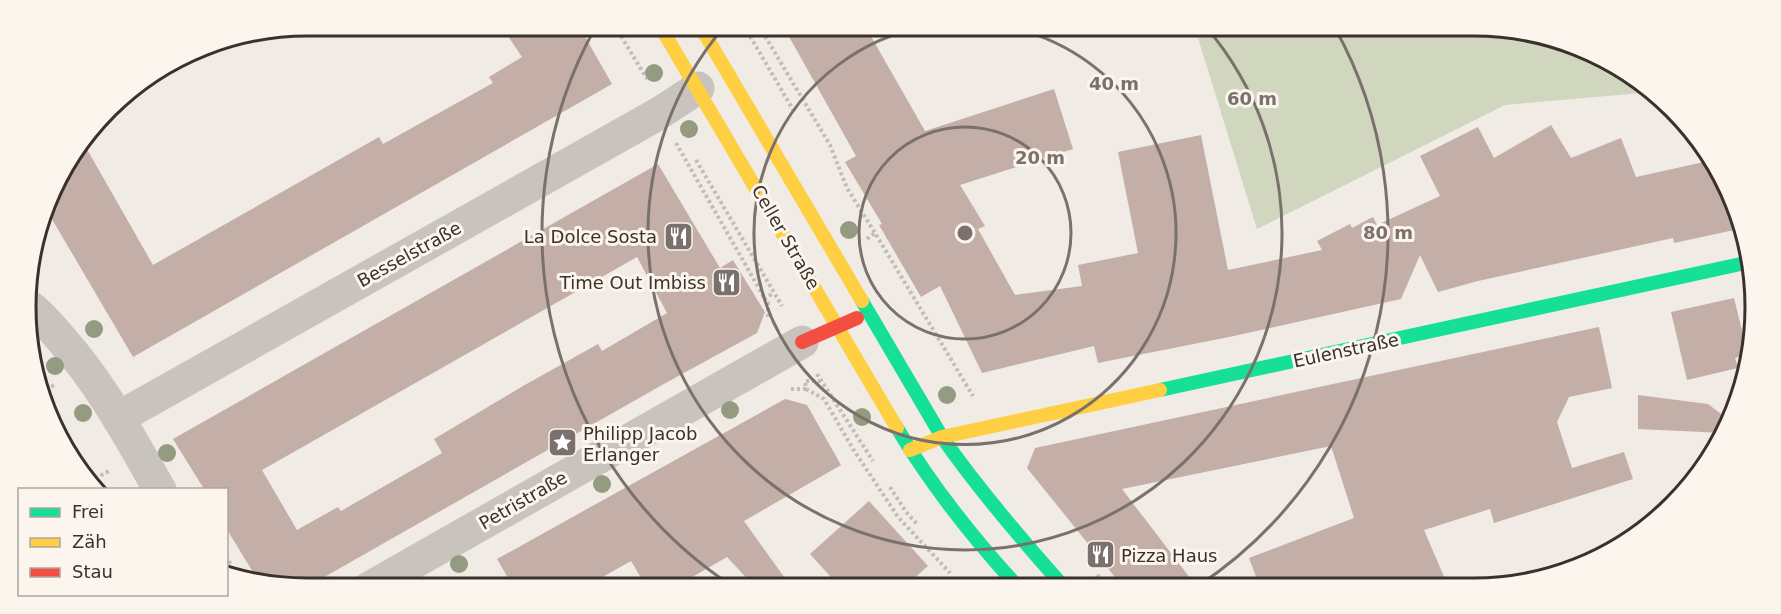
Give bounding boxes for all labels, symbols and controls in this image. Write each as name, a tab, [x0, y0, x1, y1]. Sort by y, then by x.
text: 40 m	[1089, 73, 1139, 94]
text: 60 m	[1227, 88, 1277, 109]
text: 20 m	[1015, 147, 1065, 168]
street label: Celler Straße	[748, 181, 824, 293]
street label: Besselstraße	[353, 217, 465, 291]
restaurant icon: La Dolce Sosta	[662, 220, 694, 252]
text: 80 m	[1363, 222, 1413, 243]
centre of rings	[955, 223, 975, 243]
place label: La Dolce Sosta	[524, 226, 657, 247]
restaurant icon: Time Out Imbiss	[711, 266, 743, 298]
place label: Time Out Imbiss	[559, 272, 706, 293]
street label: Eulenstraße	[1291, 329, 1401, 371]
place label: Philipp Jacob Erlanger	[583, 423, 698, 465]
place icon: Philipp Jacob Erlanger	[546, 427, 578, 459]
street label: Petristraße	[475, 466, 571, 534]
legend	[18, 488, 228, 596]
text: Frei	[72, 501, 104, 522]
text: Zäh	[72, 531, 107, 552]
restaurant icon: Pizza Haus	[1084, 539, 1116, 571]
place label: Pizza Haus	[1121, 545, 1217, 566]
text: Stau	[72, 561, 113, 582]

